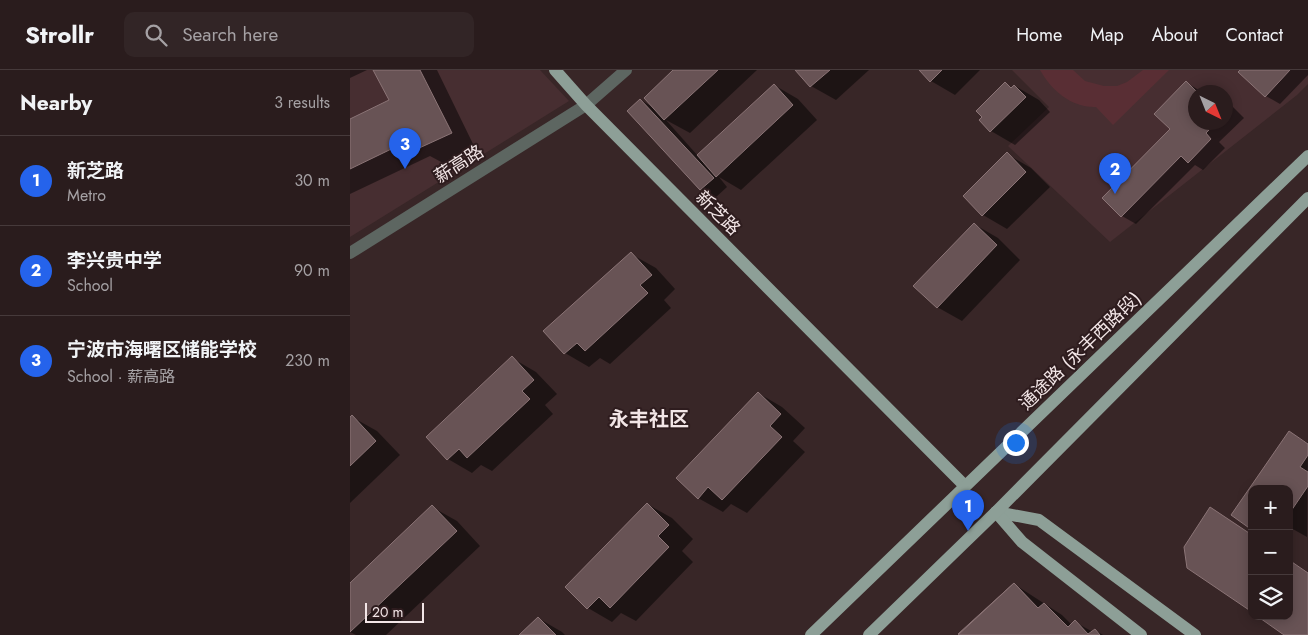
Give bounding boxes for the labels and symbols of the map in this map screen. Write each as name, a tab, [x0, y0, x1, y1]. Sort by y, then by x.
north arrow	[1188, 85, 1233, 130]
pin: 3	[389, 128, 421, 169]
street label: 薪高路	[429, 139, 489, 189]
pin: 2	[1099, 153, 1131, 194]
street label: 新芝路	[690, 185, 746, 241]
street label: 通途路 (永丰西路段)	[1013, 286, 1147, 416]
district label: 永丰社区	[609, 405, 689, 434]
your location	[1003, 430, 1029, 456]
pin: 1	[952, 490, 984, 531]
scale bar	[365, 600, 424, 623]

